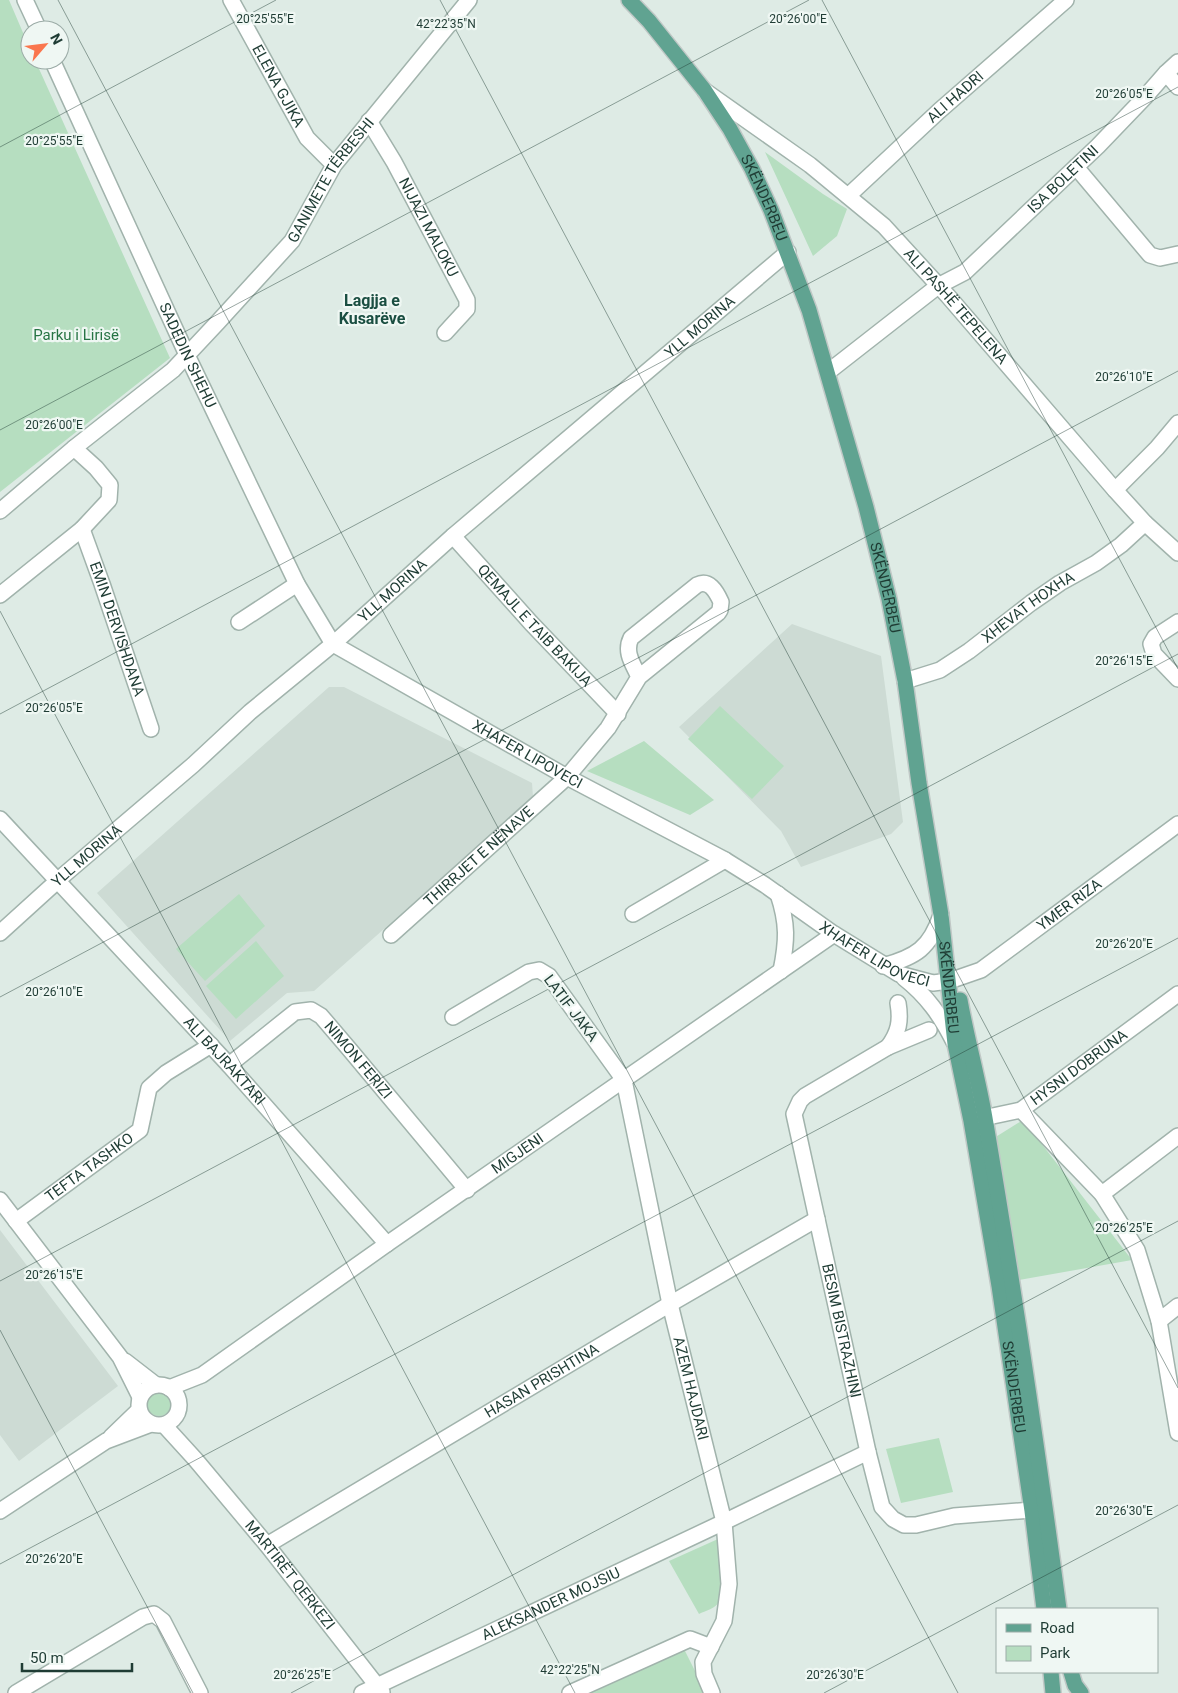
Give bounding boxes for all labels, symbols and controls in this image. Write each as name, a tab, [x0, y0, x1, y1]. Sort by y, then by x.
text: 20°25'55"E	[236, 12, 294, 26]
text: 20°26'00"E	[769, 12, 827, 26]
text: 42°22'35"N	[416, 17, 476, 31]
north arrow	[20, 20, 70, 70]
text: N	[47, 31, 66, 47]
street label: ELENA GJIKA	[248, 41, 308, 130]
street label: ALI HADRI	[923, 67, 987, 127]
text: 20°26'05"E	[1095, 87, 1153, 101]
street label: GANIMETE TËRBESHI	[284, 114, 378, 246]
text: 20°25'55"E	[25, 134, 83, 148]
street label: ISA BOLETINI	[1024, 141, 1102, 217]
street label: SKËNDERBEU	[737, 151, 791, 244]
street label: NIJAZI MALOKU	[395, 175, 462, 280]
street label: ALI PASHË TEPELENA	[900, 245, 1012, 368]
district label: Lagjja e Kusarëve	[339, 291, 406, 328]
street label: YLL MORINA	[661, 292, 739, 362]
street label: SADEDIN SHEHU	[155, 300, 220, 411]
park label: Parku i Lirisë	[33, 326, 119, 344]
text: 20°26'10"E	[1095, 370, 1153, 384]
text: 20°26'00"E	[25, 418, 83, 432]
street label: SKËNDERBEU	[866, 540, 904, 635]
street label: YLL MORINA	[354, 555, 431, 626]
street label: EMIN DERVISHDANA	[86, 559, 148, 699]
street label: QEMAJL E TAIB BAKIJA	[474, 561, 596, 690]
street label: XHEVAT HOXHA	[978, 568, 1078, 647]
text: 20°26'15"E	[1095, 654, 1153, 668]
text: 20°26'05"E	[25, 701, 83, 715]
street label: XHAFER LIPOVECI	[469, 716, 586, 793]
street label: THIRRJET E NËNAVE	[420, 802, 538, 910]
street label: YLL MORINA	[48, 821, 125, 891]
street label: YMER RIZA	[1033, 875, 1105, 934]
street label: XHAFER LIPOVECI	[816, 918, 932, 991]
text: 20°26'20"E	[1095, 937, 1153, 951]
street label: SKËNDERBEU	[935, 940, 963, 1034]
street label: LATIF JAKA	[540, 971, 602, 1045]
text: 20°26'10"E	[25, 985, 83, 999]
street label: ALI BAJRAKTARI	[180, 1013, 269, 1109]
street label: NIMON FERIZI	[320, 1017, 396, 1102]
street label: HYSNI DOBRUNA	[1027, 1025, 1131, 1109]
street label: TEFTA TASHKO	[42, 1129, 137, 1205]
street label: MIGJENI	[488, 1129, 547, 1178]
text: 20°26'25"E	[1095, 1221, 1153, 1235]
street label: BESIM BISTRAZHINI	[818, 1262, 865, 1399]
text: 20°26'15"E	[25, 1268, 83, 1282]
street label: AZEM HAJDARI	[669, 1335, 712, 1442]
street label: HASAN PRISHTINA	[481, 1340, 602, 1422]
street label: SKËNDERBEU	[998, 1340, 1029, 1434]
text: 20°26'30"E	[1095, 1504, 1153, 1518]
street label: MARTIRËT QERKEZI	[241, 1517, 339, 1633]
text: 20°26'20"E	[25, 1552, 83, 1566]
street label: ALEKSANDER MOJSIU	[479, 1563, 623, 1644]
legend	[996, 1608, 1158, 1673]
text: Road	[1040, 1619, 1074, 1637]
scale bar	[22, 1640, 132, 1672]
text: Park	[1040, 1644, 1071, 1662]
text: 50 m	[30, 1649, 64, 1667]
text: 42°22'25"N	[540, 1663, 600, 1677]
text: 20°26'25"E	[273, 1668, 331, 1682]
text: 20°26'30"E	[806, 1668, 864, 1682]

